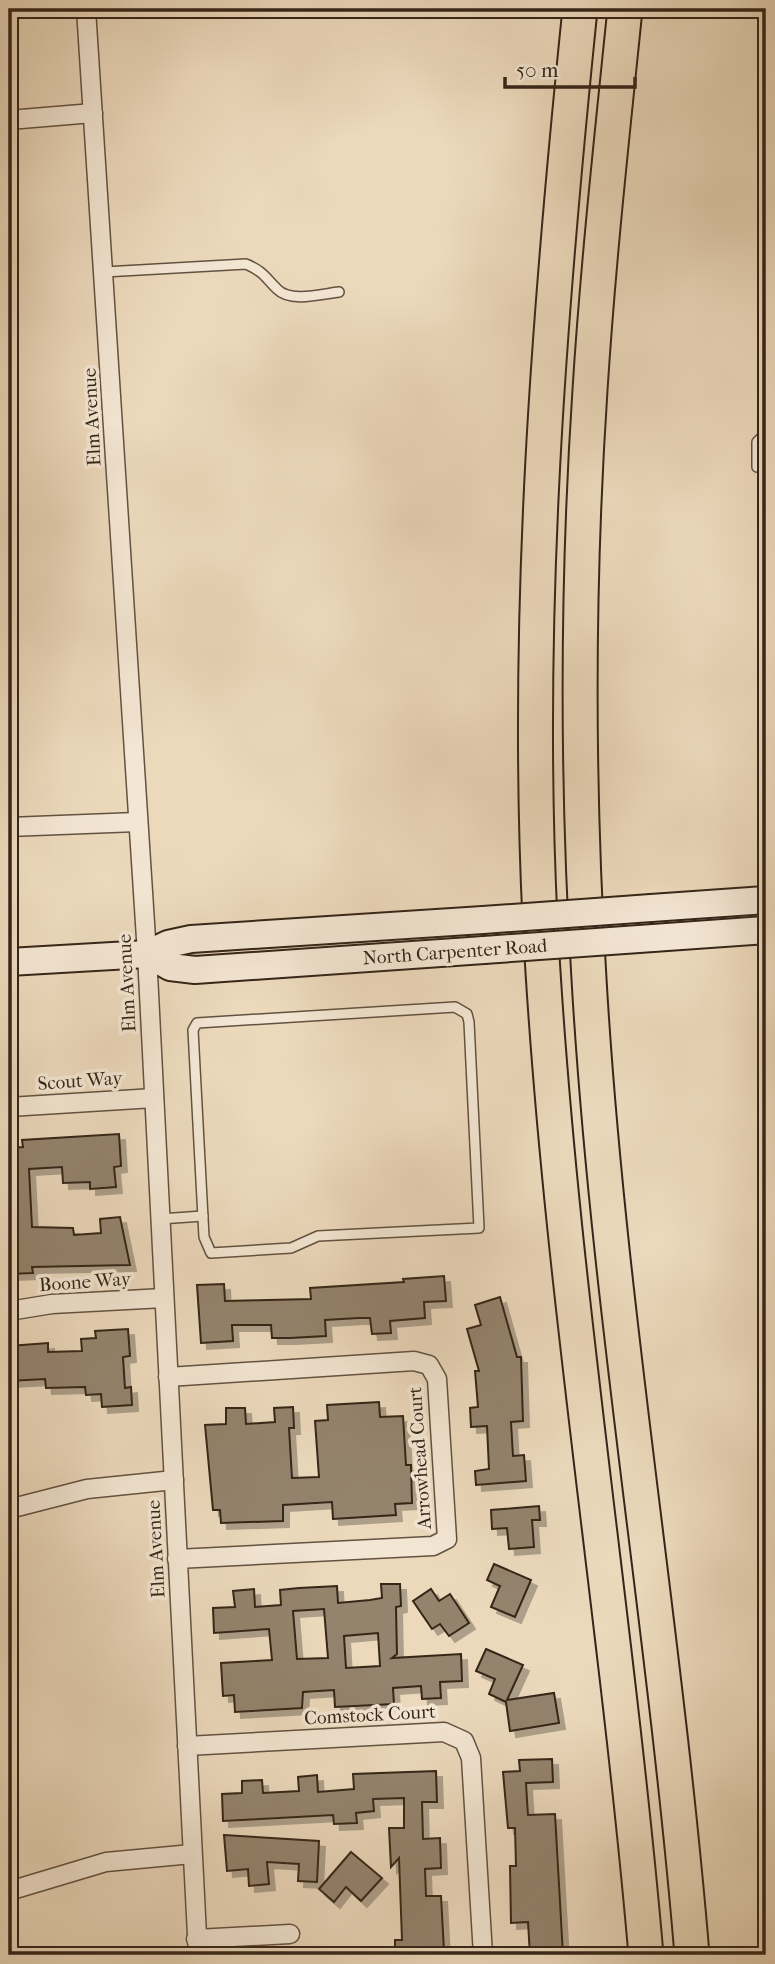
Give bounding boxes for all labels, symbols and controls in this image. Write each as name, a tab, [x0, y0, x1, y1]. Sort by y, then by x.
scale bar	[505, 46, 635, 90]
text: 50 m	[516, 58, 559, 82]
street label: Elm Avenue	[78, 367, 106, 467]
street label: Elm Avenue	[113, 933, 141, 1033]
street label: North Carpenter Road	[362, 935, 549, 969]
street label: Scout Way	[37, 1067, 124, 1095]
street label: Boone Way	[38, 1268, 132, 1296]
street label: Arrowhead Court	[404, 1386, 436, 1531]
street label: Elm Avenue	[142, 1499, 170, 1599]
street label: Comstock Court	[304, 1701, 437, 1729]

